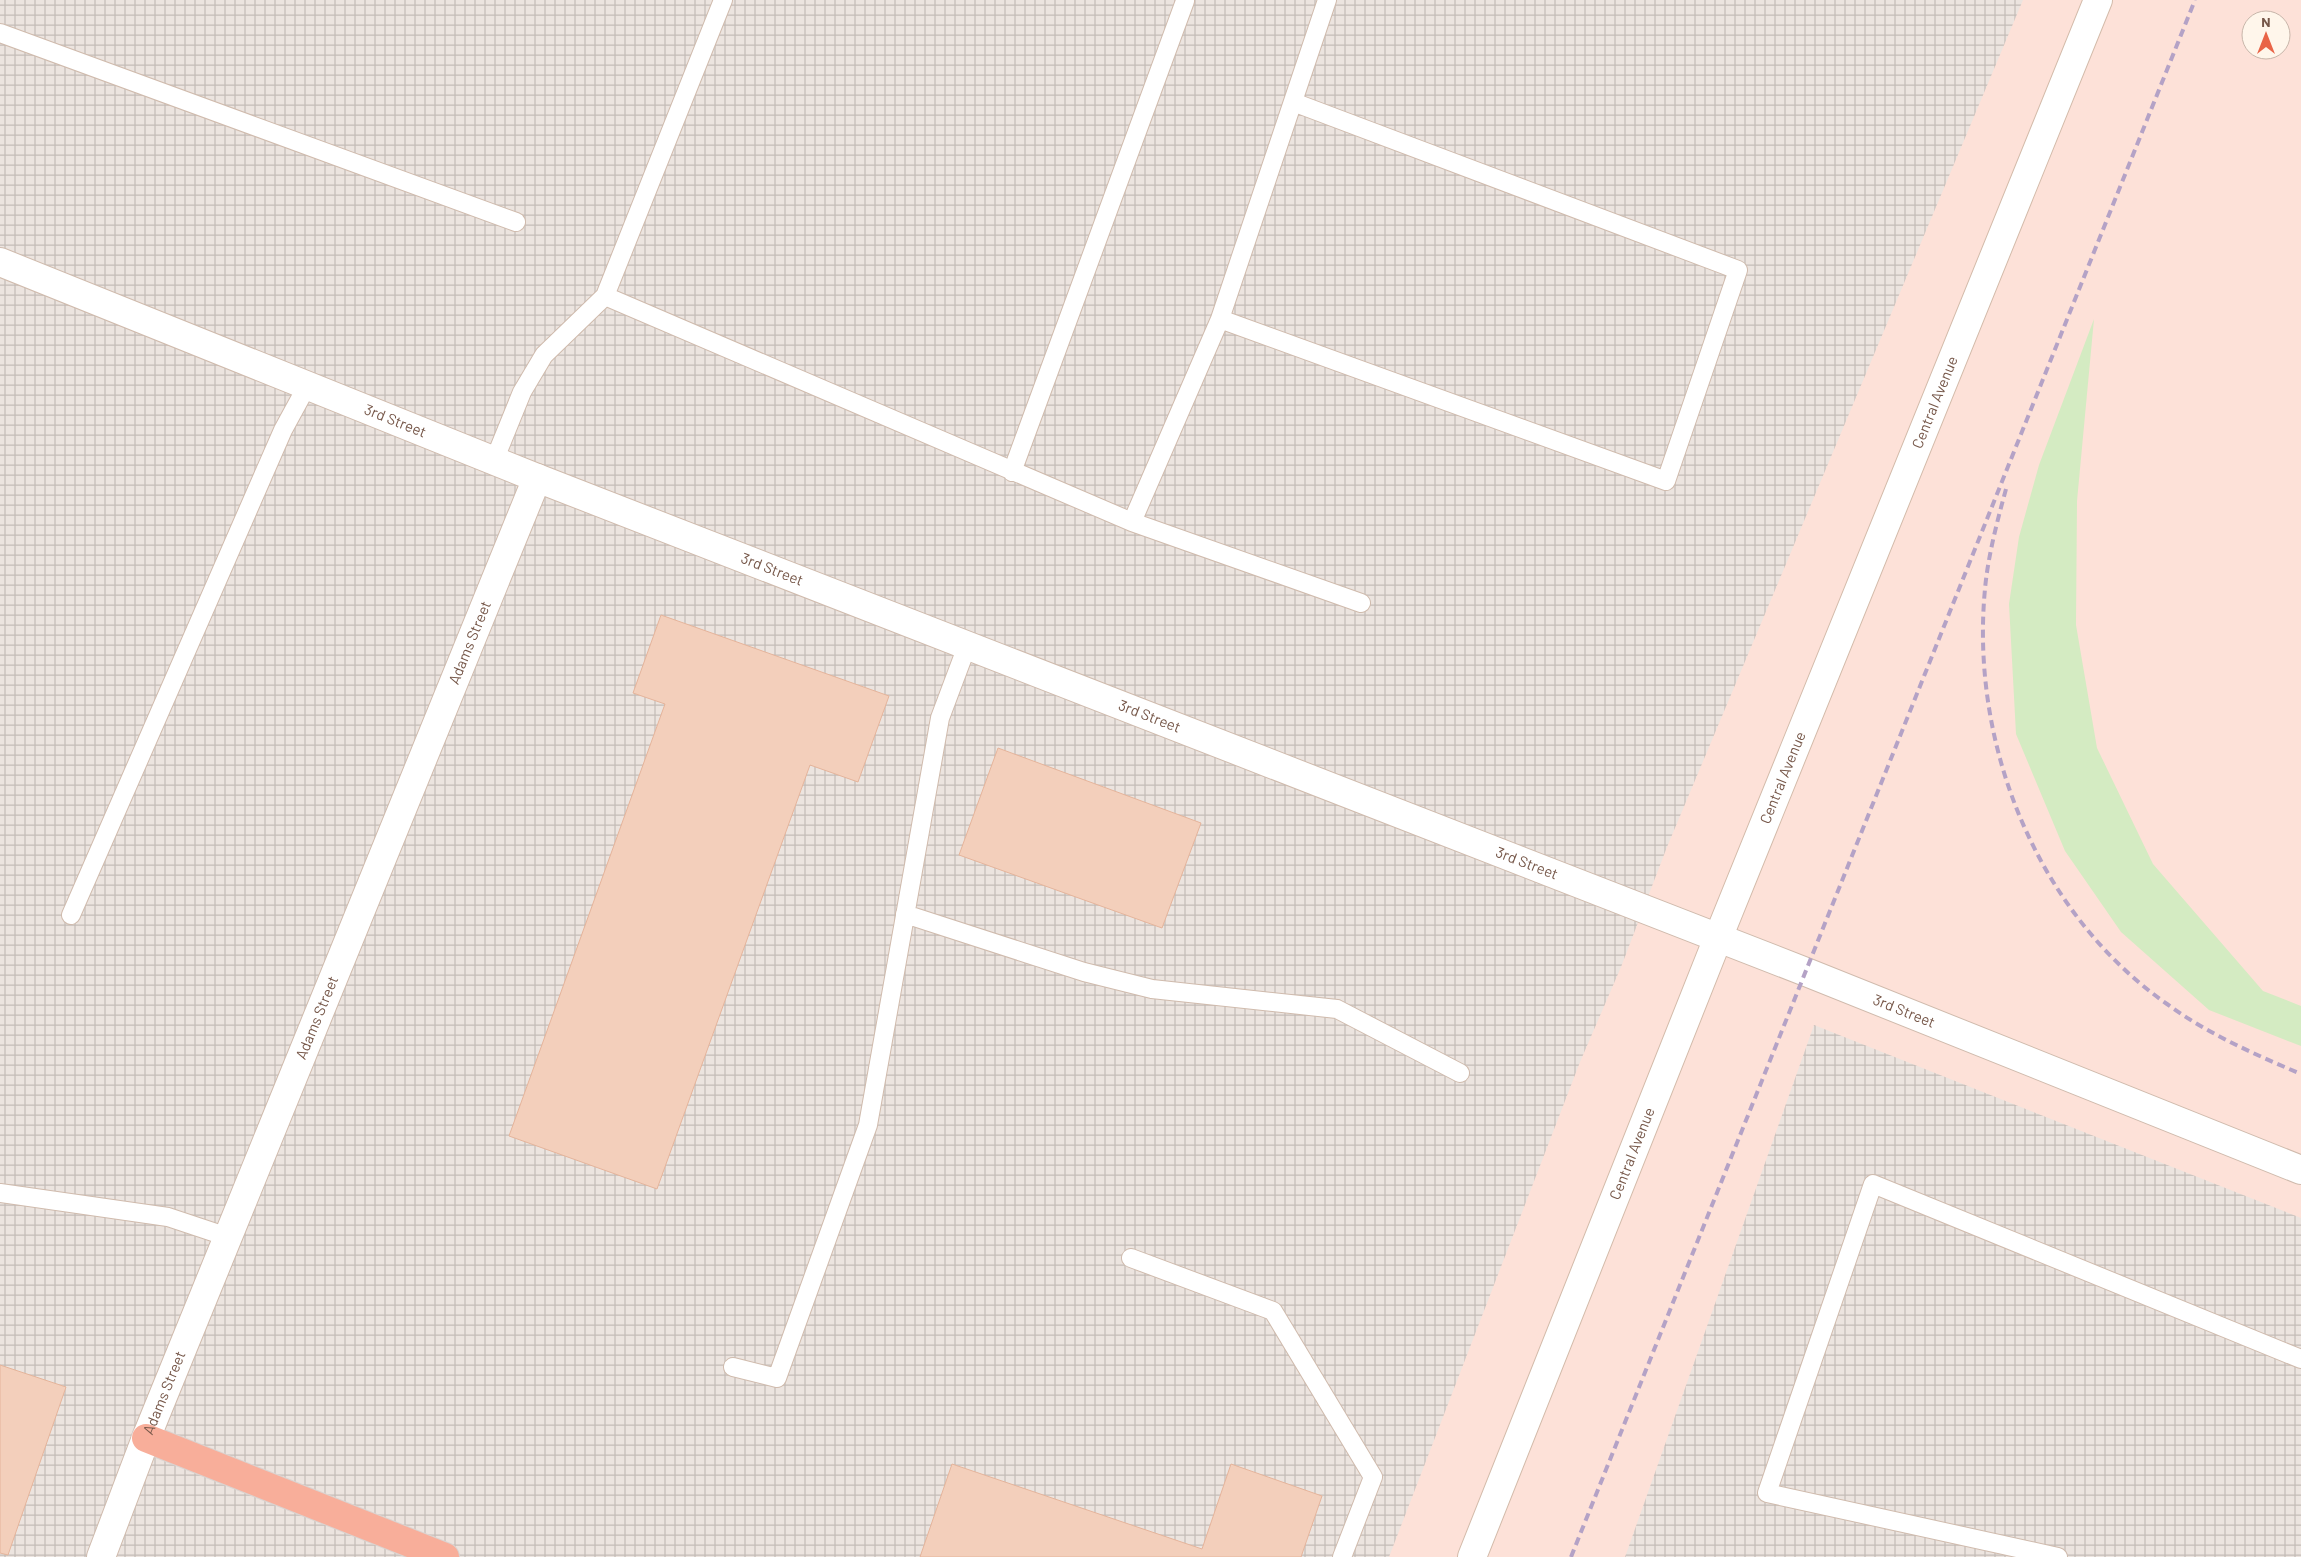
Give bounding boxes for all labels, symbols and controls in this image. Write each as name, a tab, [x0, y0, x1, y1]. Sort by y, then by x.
north arrow	[2241, 10, 2291, 60]
text: N	[2261, 13, 2271, 30]
street label: Central Avenue	[1907, 353, 1961, 451]
street label: 3rd Street	[362, 400, 429, 441]
street label: 3rd Street	[739, 548, 806, 589]
street label: Adams Street	[444, 598, 494, 687]
street label: 3rd Street	[1116, 695, 1183, 736]
street label: Central Avenue	[1755, 729, 1809, 826]
street label: 3rd Street	[1493, 842, 1561, 883]
street label: Adams Street	[291, 973, 341, 1062]
street label: 3rd Street	[1871, 990, 1938, 1031]
street label: Central Avenue	[1605, 1104, 1658, 1202]
street label: Adams Street	[138, 1348, 188, 1437]

